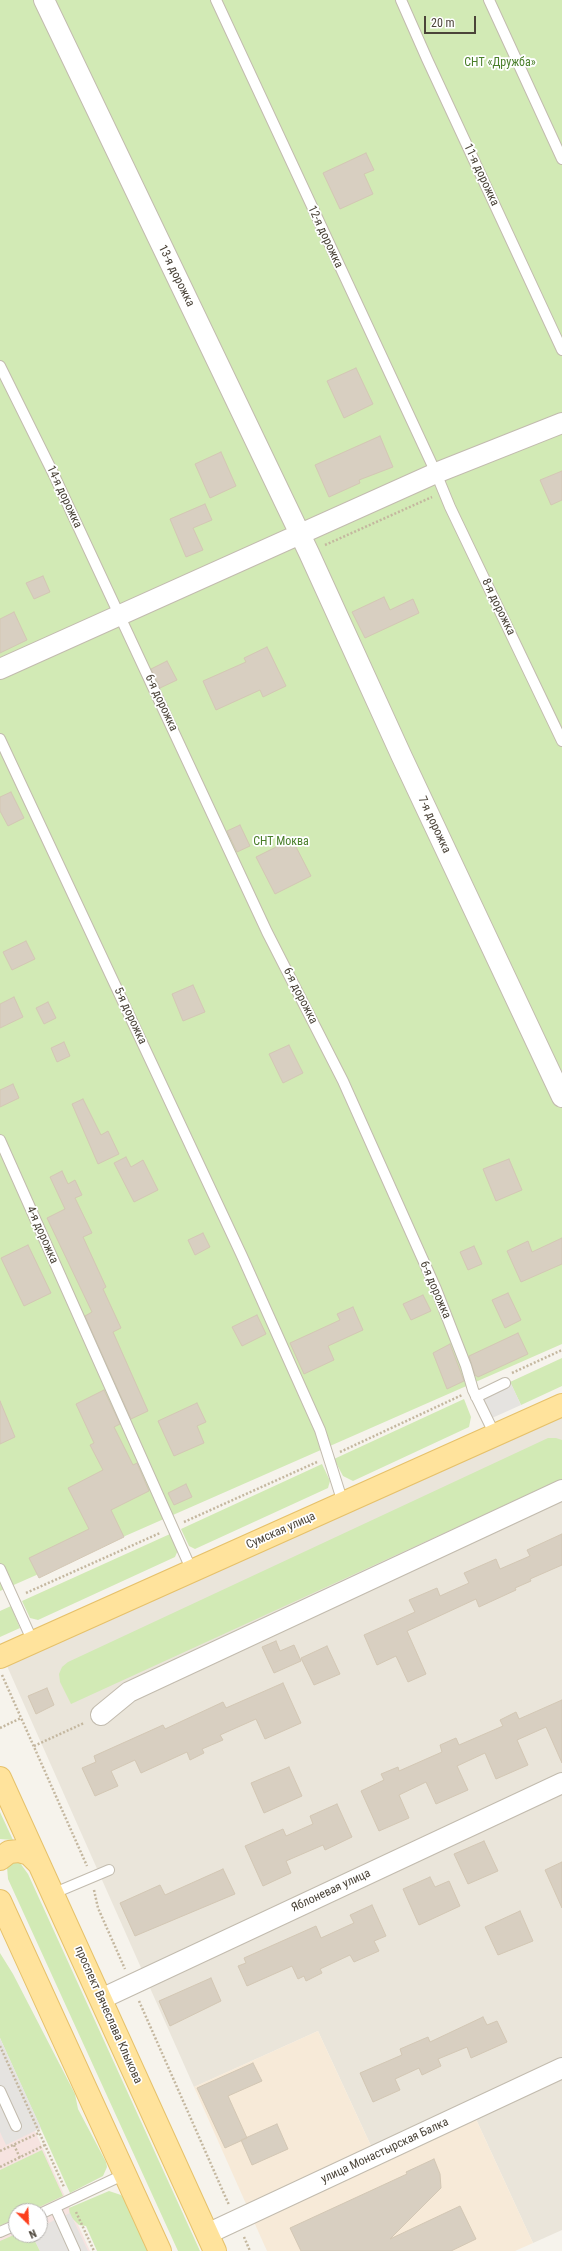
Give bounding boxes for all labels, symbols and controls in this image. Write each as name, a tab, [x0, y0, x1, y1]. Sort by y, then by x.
scale bar	[426, 8, 478, 34]
text: 20 m	[431, 16, 455, 30]
park label: СНТ «Дружба»	[464, 56, 536, 70]
street label: 11-я дорожка	[460, 142, 502, 208]
street label: 12-я дорожка	[304, 204, 346, 270]
street label: 13-я дорожка	[155, 243, 197, 309]
street label: 14-я дорожка	[43, 464, 85, 530]
street label: 8-я дорожка	[478, 576, 518, 638]
street label: 6-я дорожка	[142, 672, 180, 734]
street label: 7-я дорожка	[415, 794, 453, 856]
park label: СНТ Моква	[253, 835, 309, 849]
street label: 6-я дорожка	[280, 965, 320, 1027]
street label: 5-я дорожка	[111, 985, 149, 1047]
street label: 4-я дорожка	[23, 1204, 61, 1266]
street label: 6-я дорожка	[416, 1259, 454, 1321]
street label: Сумская улица	[244, 1509, 318, 1553]
street label: Яблоневая улица	[289, 1866, 373, 1916]
street label: проспект Вячеслава Клыкова	[71, 1944, 145, 2086]
street label: улица Монастырская Балка	[319, 2115, 451, 2187]
north arrow	[8, 2203, 48, 2243]
text: N	[27, 2226, 38, 2241]

